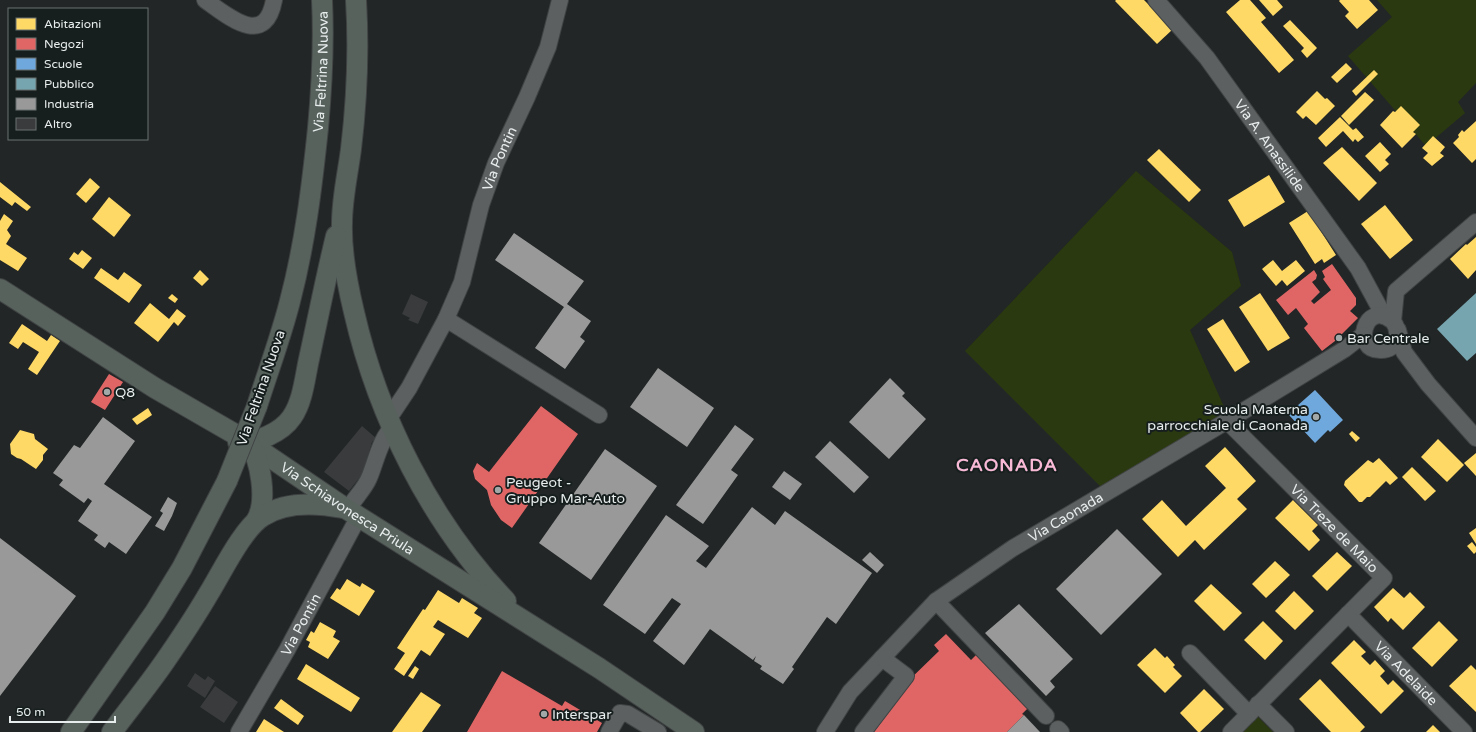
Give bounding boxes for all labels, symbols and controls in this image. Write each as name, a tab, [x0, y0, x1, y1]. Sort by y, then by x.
legend	[8, 8, 148, 140]
street label: Via Feltrina Nuova	[309, 11, 331, 133]
text: Abitazioni	[44, 17, 101, 31]
text: Negozi	[44, 37, 84, 51]
text: Scuole	[44, 57, 82, 71]
text: Pubblico	[44, 77, 94, 91]
street label: Via A. Anassilide	[1231, 96, 1309, 195]
text: Industria	[44, 97, 94, 111]
text: Altro	[44, 117, 72, 131]
street label: Via Pontin	[478, 124, 520, 193]
street label: Via Feltrina Nuova	[233, 328, 289, 448]
place label: Bar Centrale	[1347, 330, 1429, 347]
marker: Bar Centrale	[1334, 333, 1344, 343]
place label: Q8	[115, 384, 135, 401]
marker: Q8	[102, 387, 112, 397]
place label: Scuola Materna parrocchiale di Caonada	[1147, 401, 1308, 434]
marker: Scuola Materna parrocchiale di Caonada	[1311, 412, 1321, 422]
district label: CAONADA	[956, 454, 1058, 476]
street label: Via Schiavonesca Priula	[277, 458, 418, 558]
place label: Peugeot - Gruppo Mar-Auto	[506, 474, 625, 507]
street label: Via Treze de Maio	[1287, 481, 1382, 576]
marker: Peugeot - Gruppo Mar-Auto	[493, 485, 503, 495]
street label: Via Caonada	[1025, 488, 1106, 545]
street label: Via Pontin	[277, 590, 324, 659]
street label: Via Adelaide	[1371, 638, 1441, 709]
scale bar	[10, 698, 115, 724]
text: 50 m	[16, 705, 45, 719]
place label: Interspar	[552, 706, 612, 723]
marker: Interspar	[539, 709, 549, 719]

